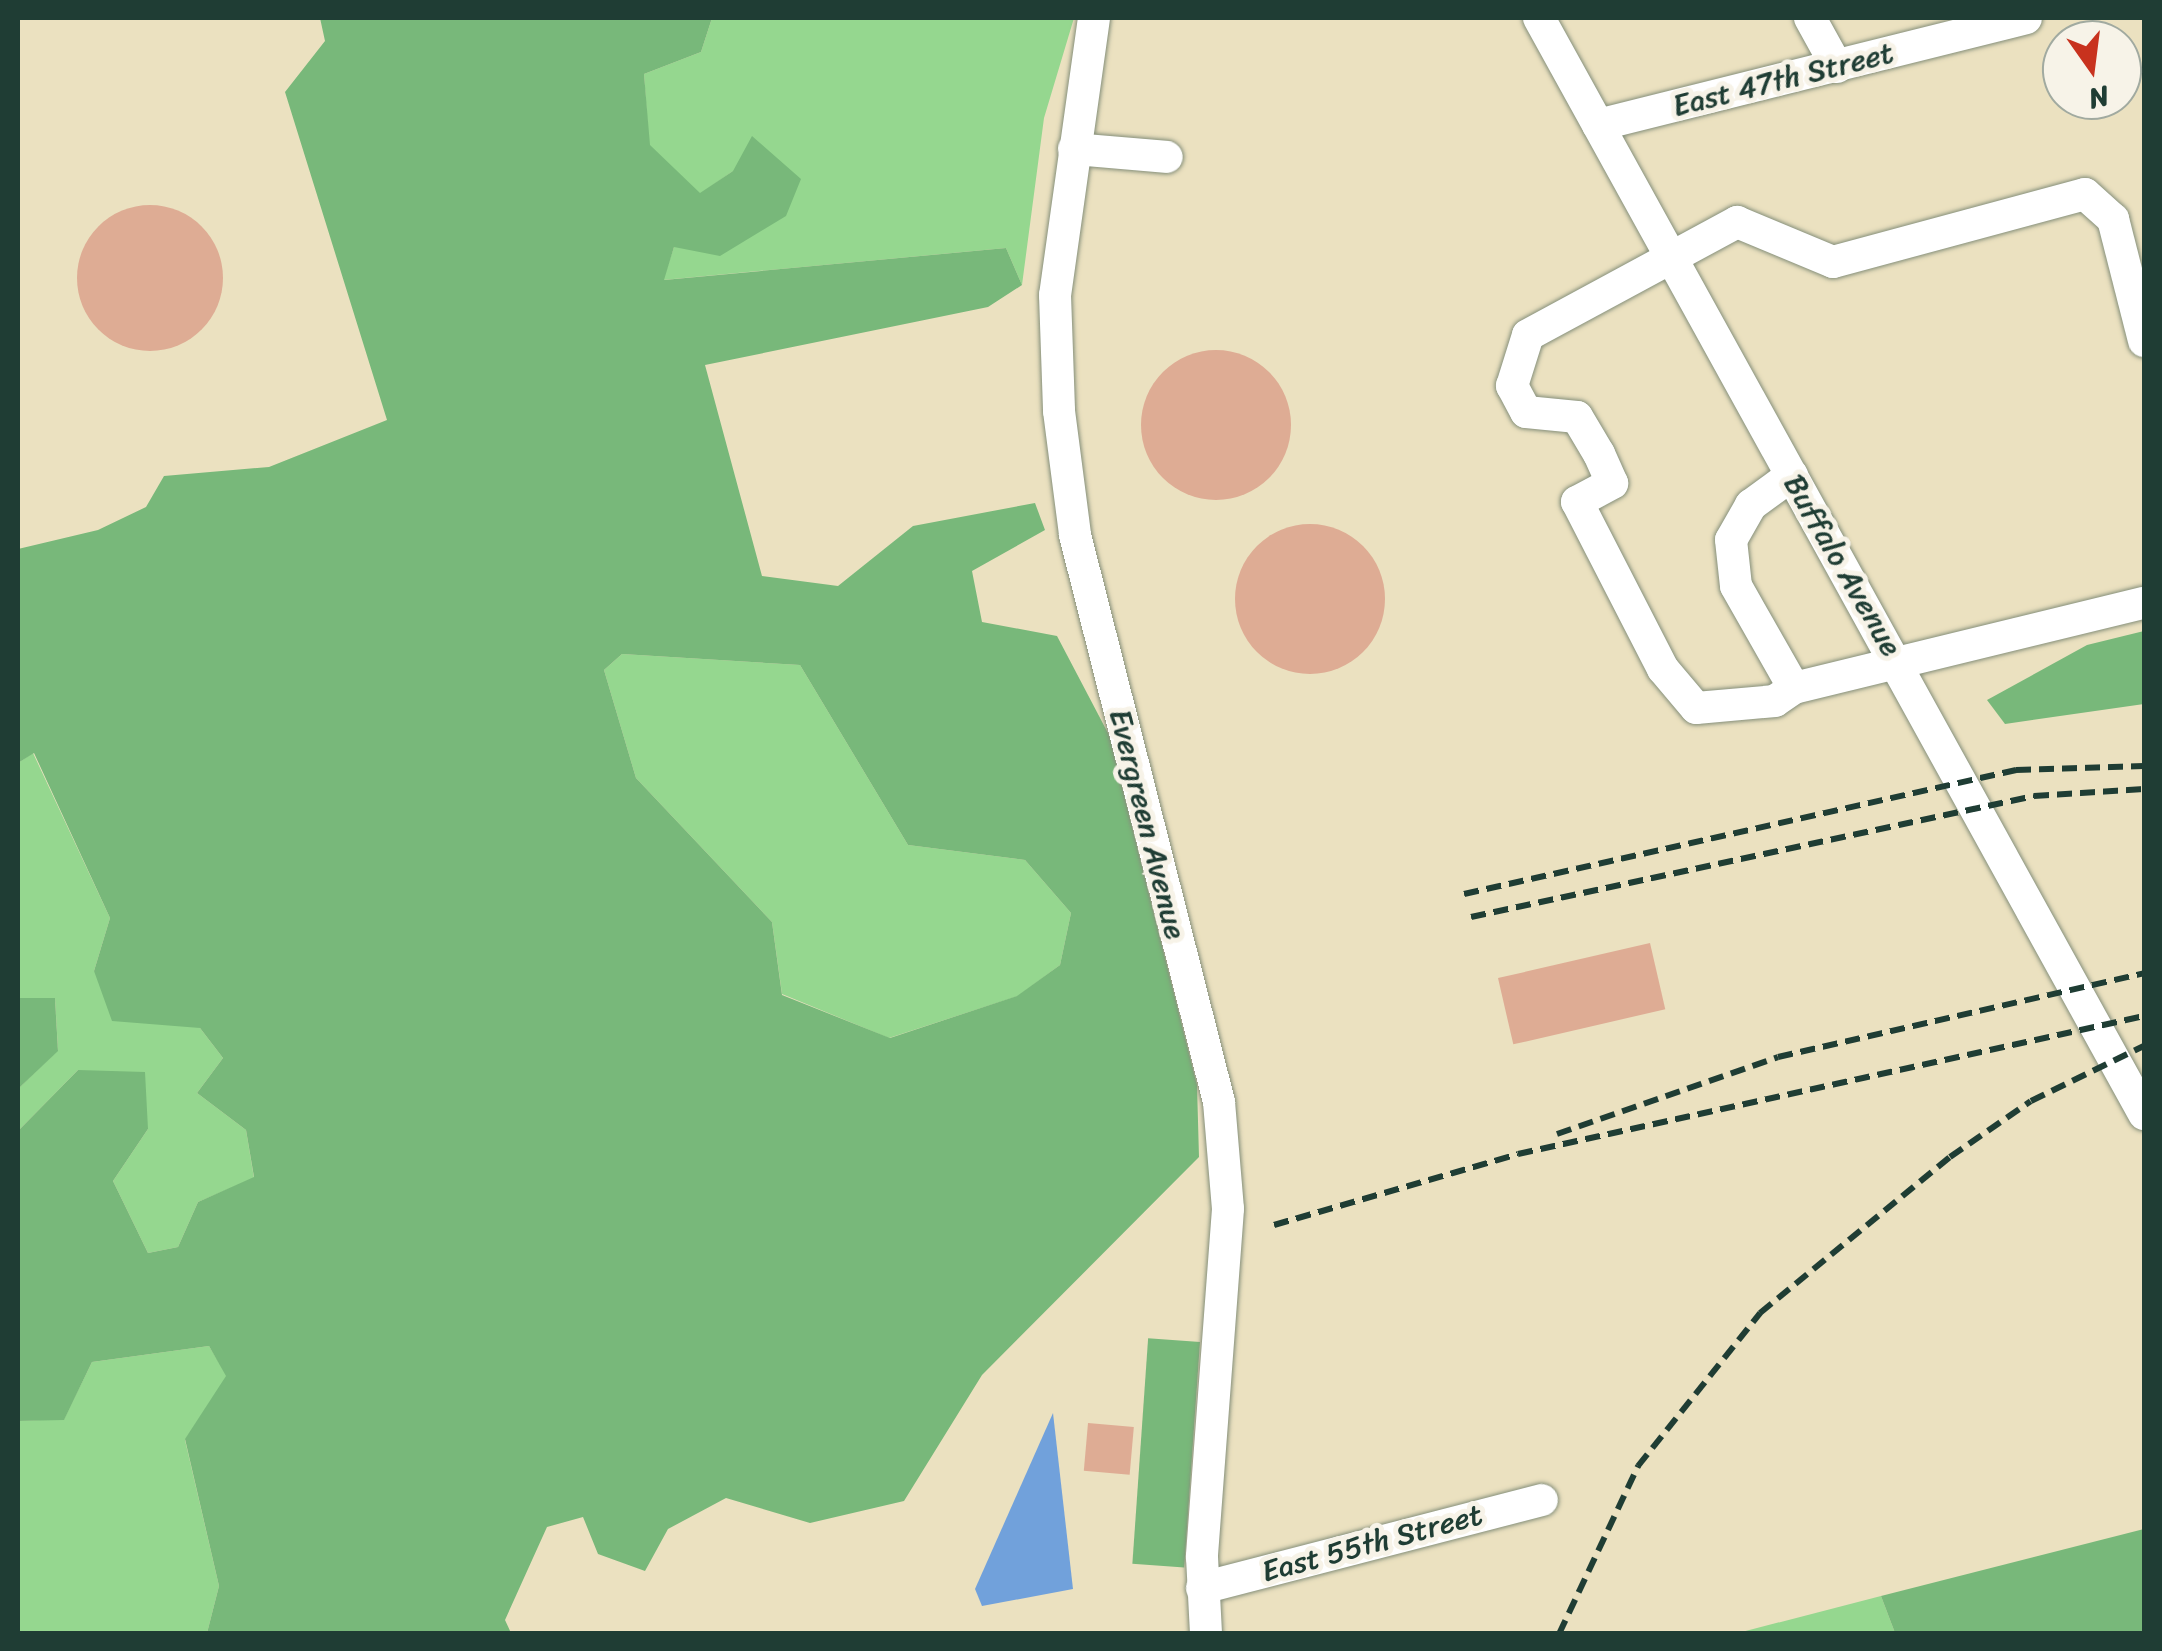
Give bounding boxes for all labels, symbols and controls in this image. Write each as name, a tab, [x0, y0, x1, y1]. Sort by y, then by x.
north arrow	[2042, 20, 2142, 120]
street label: East 47th Street	[1669, 34, 1897, 124]
text: N	[2084, 72, 2114, 124]
street label: Buffalo Avenue	[1777, 468, 1909, 662]
street label: Evergreen Avenue	[1102, 705, 1194, 943]
street label: East 55th Street	[1258, 1496, 1486, 1590]

